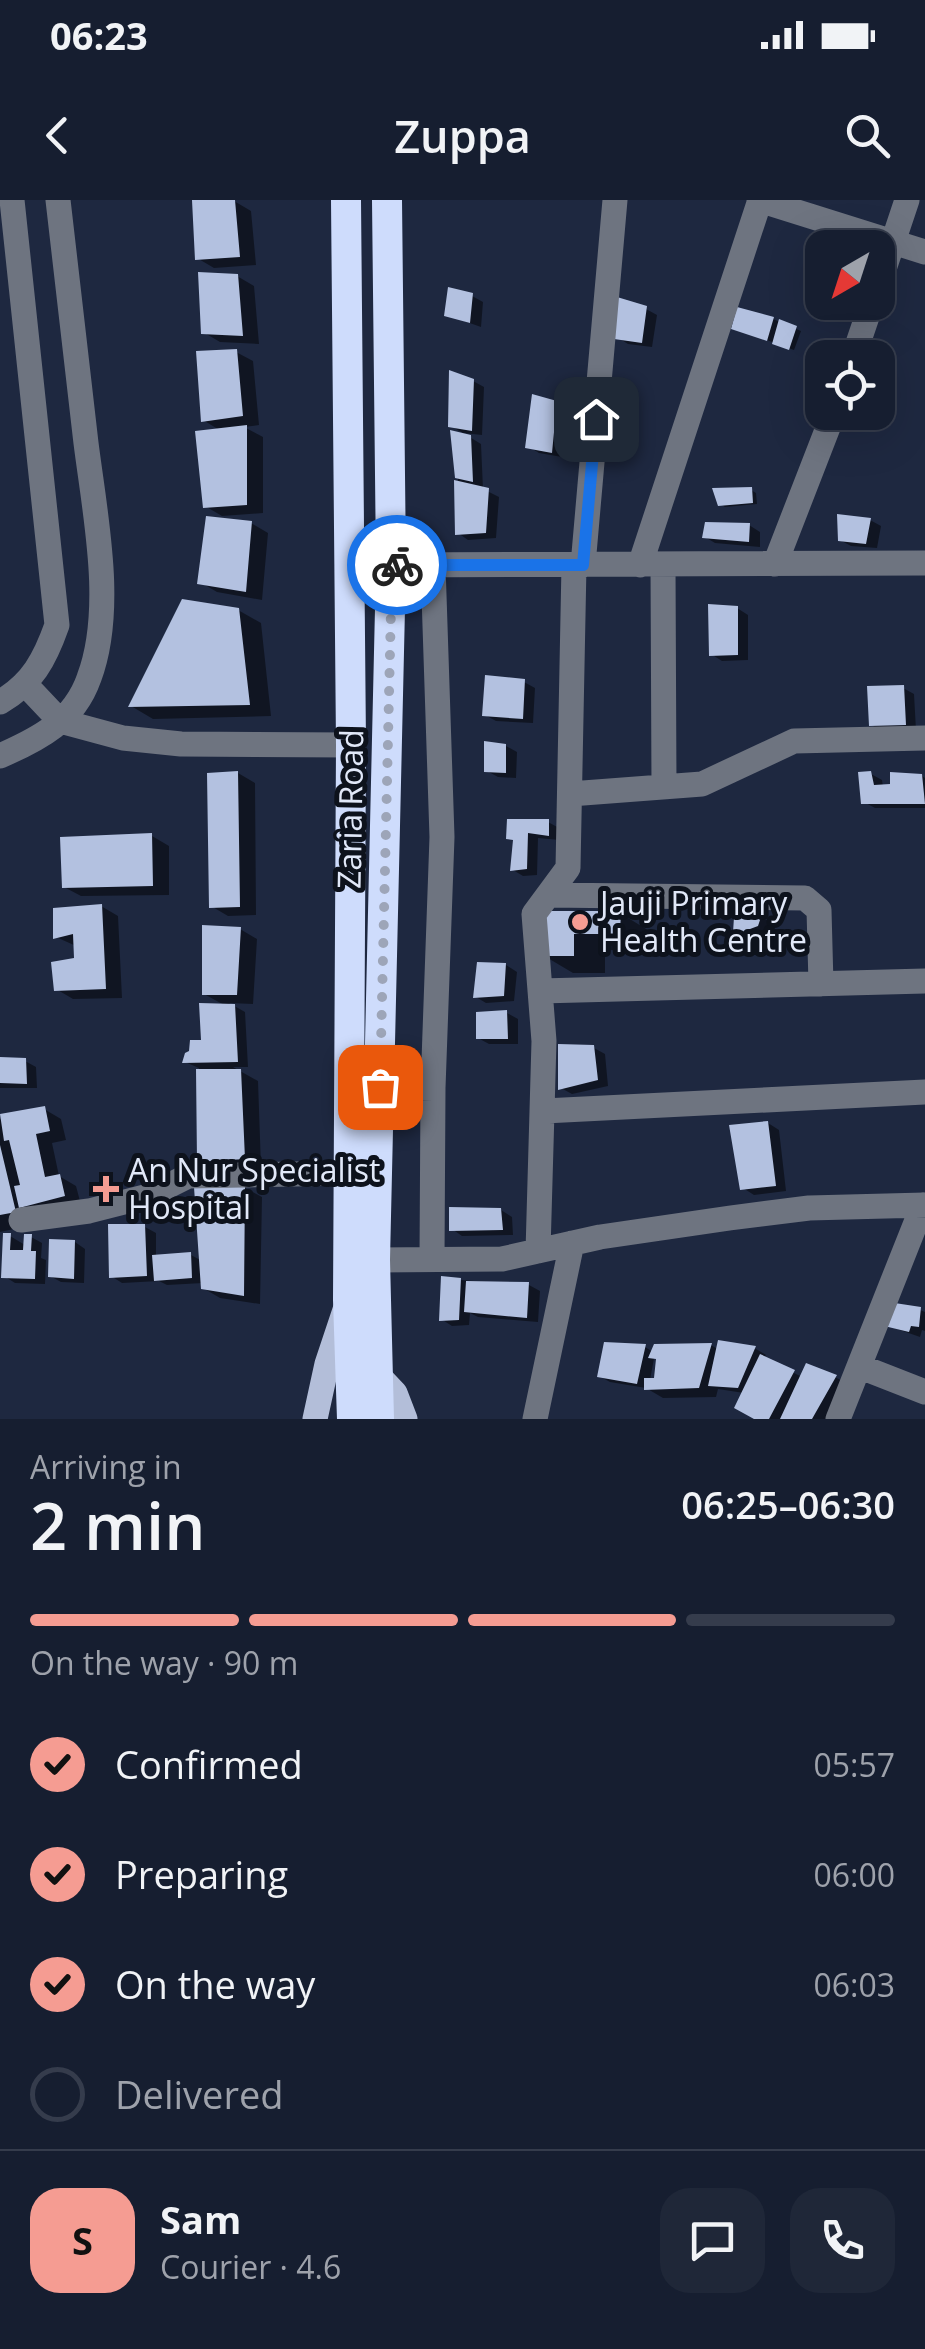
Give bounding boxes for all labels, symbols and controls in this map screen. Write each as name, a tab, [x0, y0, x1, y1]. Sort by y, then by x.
text: 06:23	[50, 9, 148, 61]
text: Zuppa	[394, 105, 531, 166]
icon: back	[30, 108, 85, 163]
icon: search	[840, 108, 895, 163]
north arrow	[805, 230, 895, 320]
map controls	[805, 230, 895, 430]
button: locate	[805, 340, 895, 430]
pin	[554, 377, 639, 462]
icon: home	[569, 392, 624, 447]
courier	[347, 515, 447, 615]
icon: bike	[370, 538, 425, 593]
street label: Zaria Road	[327, 729, 372, 889]
place label: Jauji Primary Health Centre	[597, 881, 807, 961]
marker: Jauji Primary Health Centre	[569, 911, 591, 933]
pin	[338, 1045, 423, 1130]
icon: bag	[353, 1060, 408, 1115]
place label: An Nur Specialist Hospital	[128, 1148, 380, 1228]
marker: An Nur Specialist Hospital	[93, 1176, 119, 1202]
text: Arriving in	[30, 1445, 182, 1488]
text: 06:25–06:30	[681, 1478, 895, 1530]
text: 2 min	[30, 1481, 205, 1569]
text: On the way · 90 m	[30, 1641, 298, 1684]
icon: check	[30, 1737, 85, 1792]
text: Confirmed	[115, 1738, 303, 1790]
text: 05:57	[813, 1743, 895, 1786]
icon: check	[30, 1847, 85, 1902]
text: Preparing	[115, 1848, 288, 1900]
text: 06:00	[813, 1853, 895, 1896]
icon: check	[30, 1957, 85, 2012]
text: On the way	[115, 1958, 315, 2010]
text: 06:03	[813, 1963, 895, 2006]
text: Delivered	[115, 2068, 284, 2120]
button: chat	[660, 2188, 765, 2293]
button: phone	[790, 2188, 895, 2293]
text: Sam	[160, 2193, 241, 2245]
text: S	[72, 2214, 93, 2266]
text: Courier · 4.6	[160, 2245, 341, 2288]

